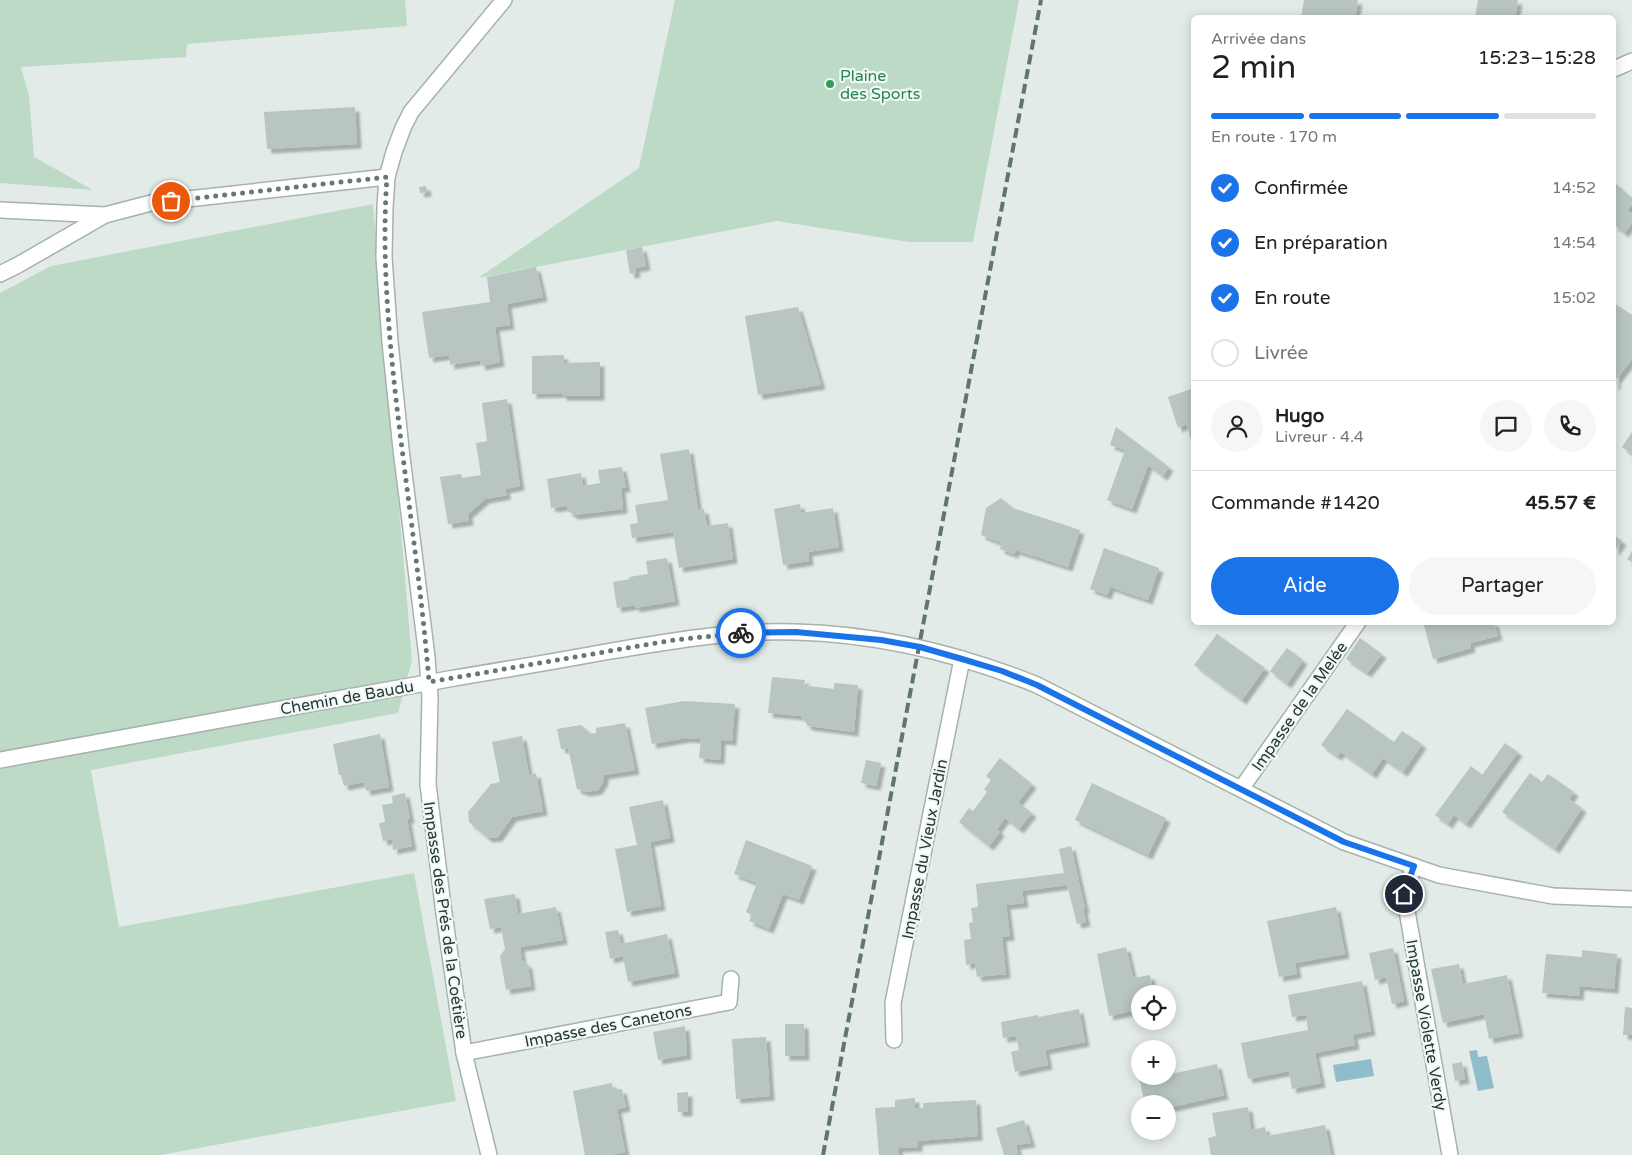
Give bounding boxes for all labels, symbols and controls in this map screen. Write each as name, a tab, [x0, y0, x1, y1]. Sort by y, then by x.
text: Arrivée dans	[1211, 29, 1306, 49]
text: 15:23–15:28	[1478, 47, 1596, 69]
text: 2 min	[1211, 49, 1296, 87]
place label: Plaine des Sports	[840, 66, 920, 104]
marker: Plaine des Sports	[824, 78, 836, 90]
text: En route · 170 m	[1211, 127, 1337, 147]
icon: check	[1211, 174, 1239, 202]
text: Confirmée	[1254, 177, 1348, 199]
text: 14:52	[1552, 178, 1596, 198]
pin	[150, 180, 192, 222]
icon: bag	[157, 187, 185, 215]
icon: check	[1211, 229, 1239, 257]
text: En préparation	[1254, 232, 1388, 254]
text: 14:54	[1552, 233, 1596, 253]
icon: check	[1211, 284, 1239, 312]
text: En route	[1254, 287, 1331, 309]
text: 15:02	[1552, 288, 1596, 308]
text: Livrée	[1254, 342, 1308, 364]
button: person	[1211, 400, 1263, 452]
button: chat	[1480, 400, 1532, 452]
button: phone	[1544, 400, 1596, 452]
text: Hugo	[1275, 405, 1324, 427]
text: Livreur · 4.4	[1275, 427, 1364, 447]
text: Commande #1420	[1211, 492, 1380, 514]
text: 45.57 €	[1526, 492, 1596, 514]
button: Aide	[1211, 557, 1399, 615]
button: Partager	[1409, 557, 1596, 615]
courier	[716, 608, 766, 658]
icon: bike	[727, 619, 755, 647]
street label: Impasse de la Melée	[1248, 638, 1352, 775]
street label: Chemin de Baudu	[279, 676, 416, 720]
street label: Impasse du Vieux Jardin	[898, 757, 952, 941]
street label: Impasse des Prés de la Coétière	[418, 800, 472, 1040]
pin	[1383, 873, 1425, 915]
icon: home	[1390, 880, 1418, 908]
street label: Impasse Violette Verdy	[1401, 938, 1451, 1113]
map controls	[1131, 985, 1176, 1140]
button: locate	[1131, 985, 1176, 1030]
street label: Impasse des Canetons	[523, 1000, 693, 1052]
button: +	[1131, 1040, 1176, 1085]
button: −	[1131, 1095, 1176, 1140]

